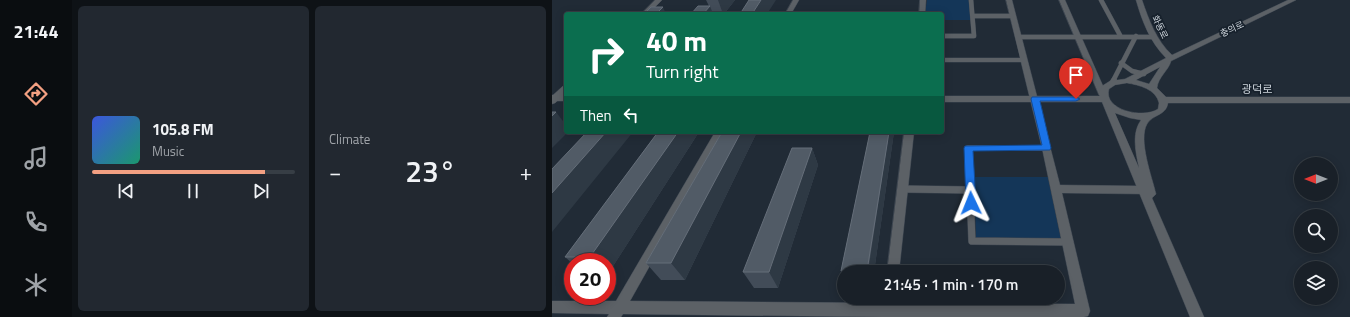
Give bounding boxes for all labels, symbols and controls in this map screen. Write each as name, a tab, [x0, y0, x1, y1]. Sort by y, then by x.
street label: 화동로	[1149, 13, 1172, 41]
street label: 충의로	[1218, 17, 1246, 40]
text: 21:44	[14, 18, 58, 45]
text: 40 m	[646, 19, 707, 62]
icon: right	[580, 28, 632, 80]
text: Turn right	[646, 58, 719, 85]
pin	[1059, 58, 1093, 99]
icon: arrive	[1065, 64, 1087, 86]
icon: directions	[22, 80, 50, 108]
street label: 광덕로	[1242, 81, 1272, 97]
text: Then	[580, 104, 612, 127]
icon: left	[620, 104, 642, 126]
text: 105.8 FM	[152, 118, 214, 141]
text: Climate	[329, 129, 370, 149]
text: Music	[152, 141, 184, 161]
icon: music	[22, 144, 50, 172]
text: 23°	[405, 148, 456, 194]
text: −	[329, 155, 341, 189]
text: +	[520, 155, 532, 189]
north arrow	[1294, 157, 1338, 201]
map controls	[1294, 157, 1338, 305]
icon: previous	[115, 180, 137, 202]
icon: pause	[182, 180, 204, 202]
icon: next	[250, 180, 272, 202]
position arrow	[950, 182, 992, 224]
icon: phone	[22, 208, 50, 236]
button: search	[1294, 209, 1338, 253]
speed limit sign: 20	[564, 253, 616, 305]
button: layers	[1294, 261, 1338, 305]
icon: climate	[22, 271, 50, 299]
text: 21:45 · 1 min · 170 m	[884, 273, 1018, 296]

